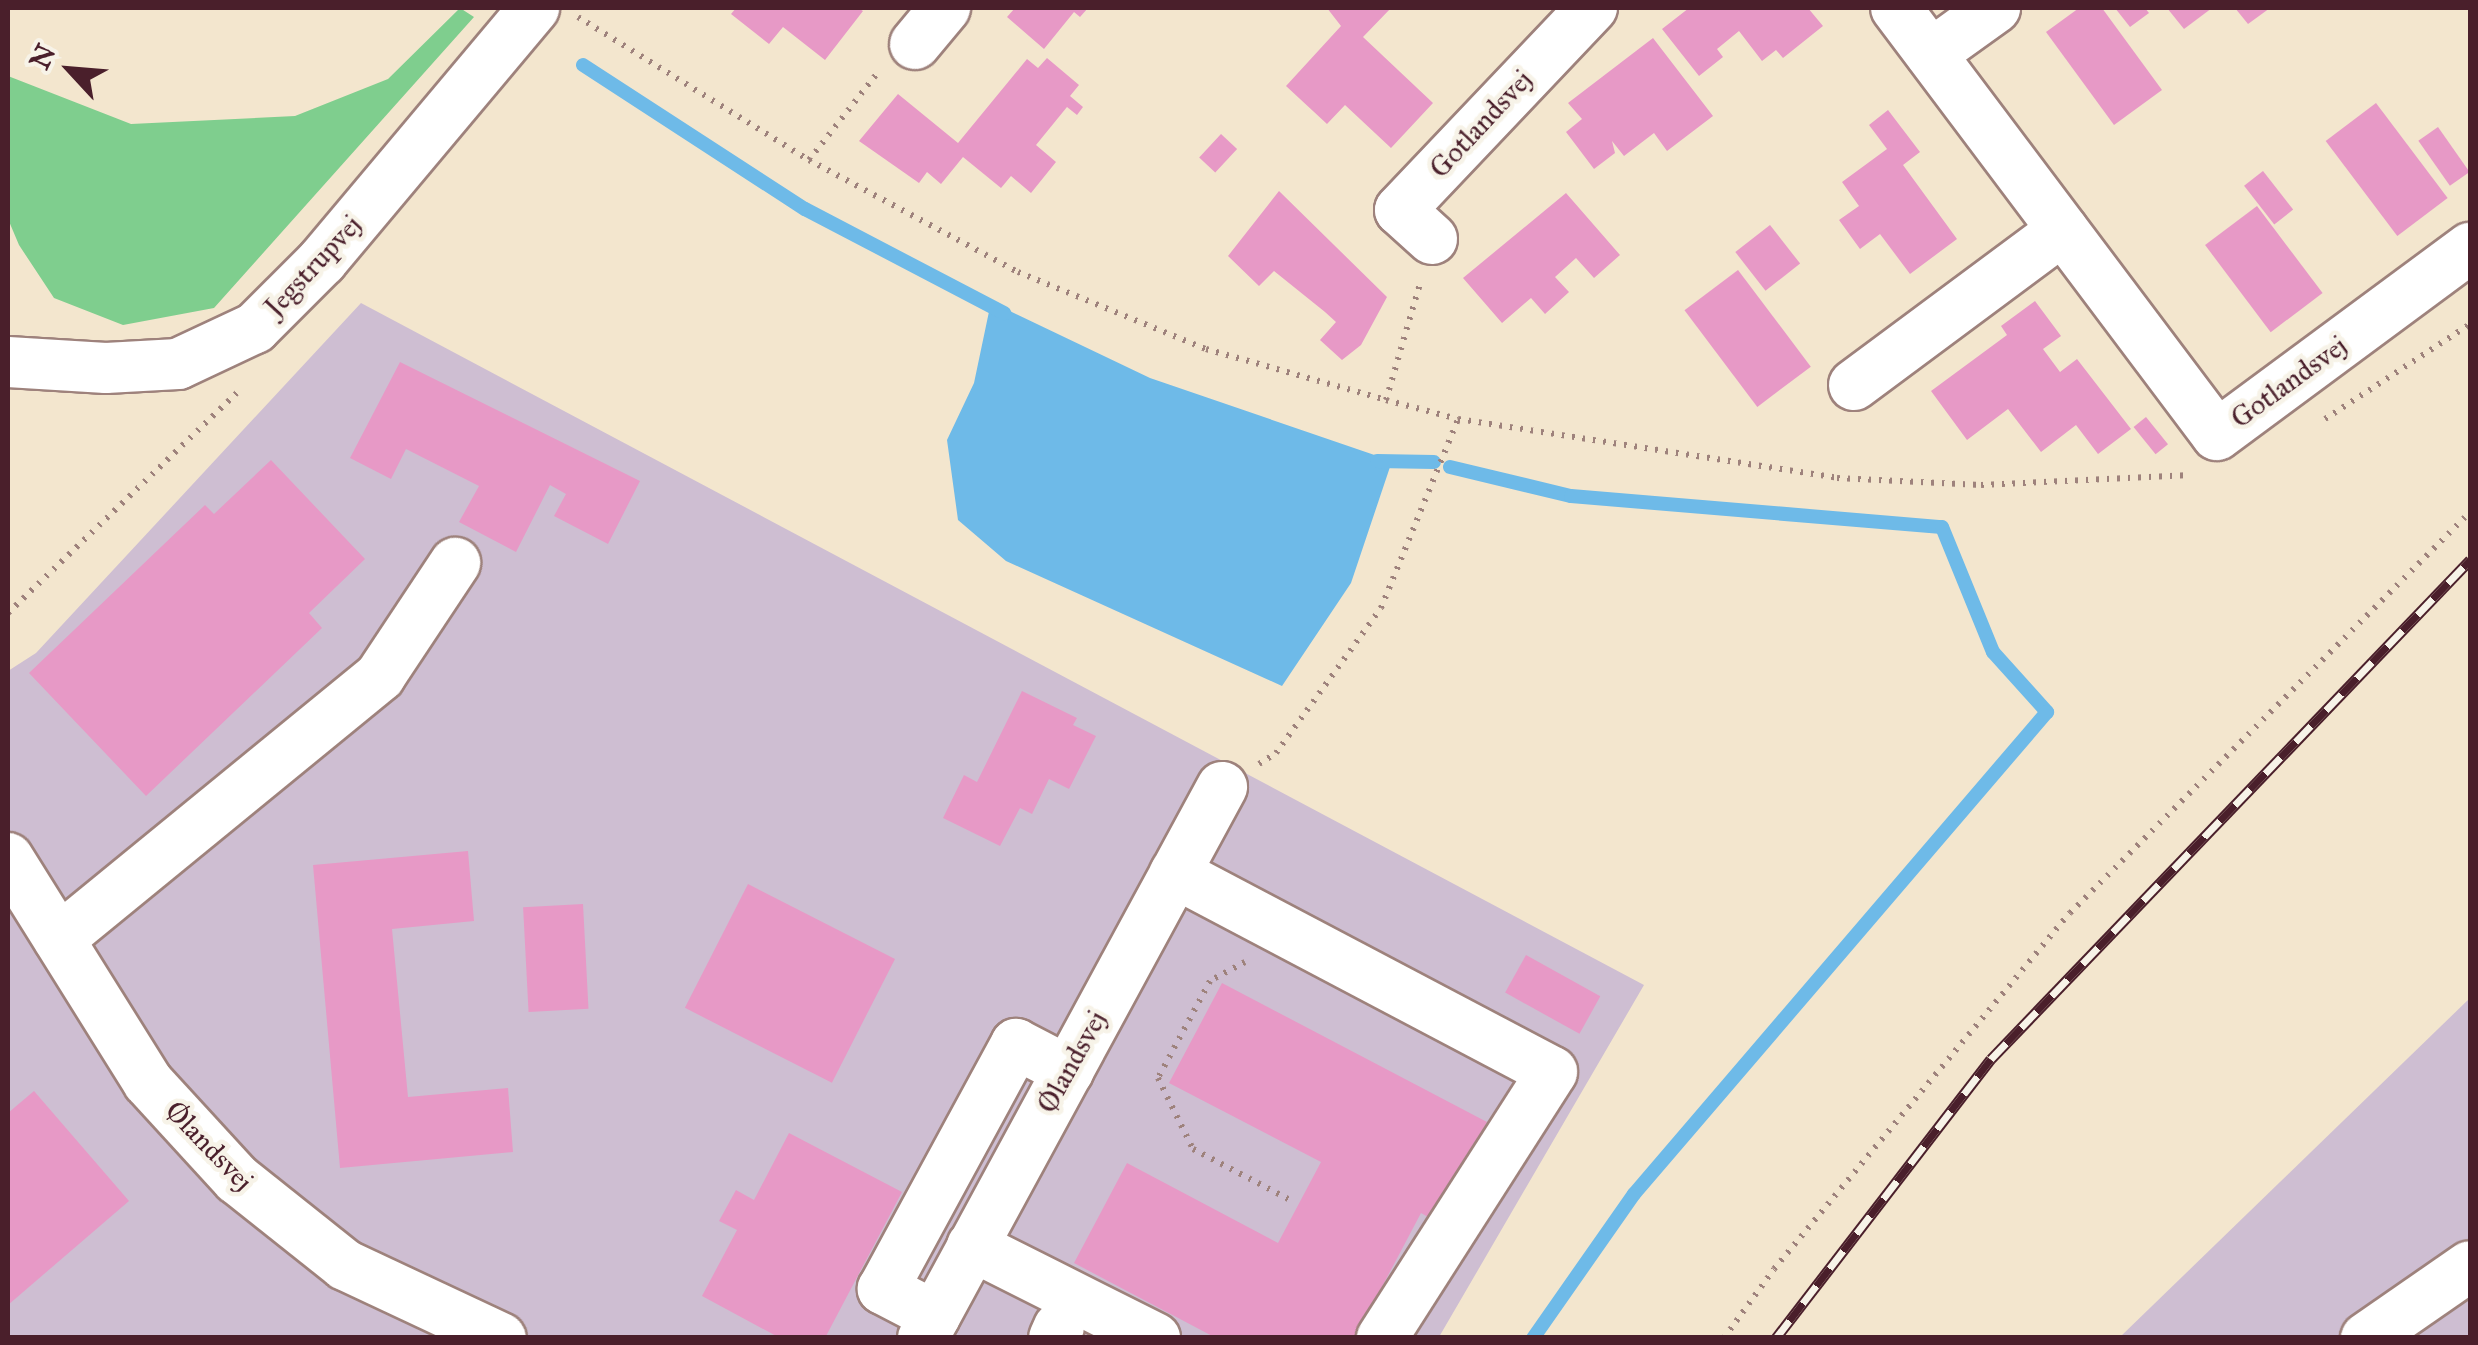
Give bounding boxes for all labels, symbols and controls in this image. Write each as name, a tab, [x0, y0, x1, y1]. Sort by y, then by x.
north arrow	[20, 20, 120, 120]
text: N	[22, 38, 64, 75]
street label: Gotlandsvej	[1423, 63, 1539, 185]
street label: Jegstrupvej	[258, 208, 368, 324]
street label: Gotlandsvej	[2224, 329, 2354, 435]
street label: Ølandsvej	[1030, 1005, 1114, 1119]
street label: Ølandsvej	[158, 1094, 260, 1198]

